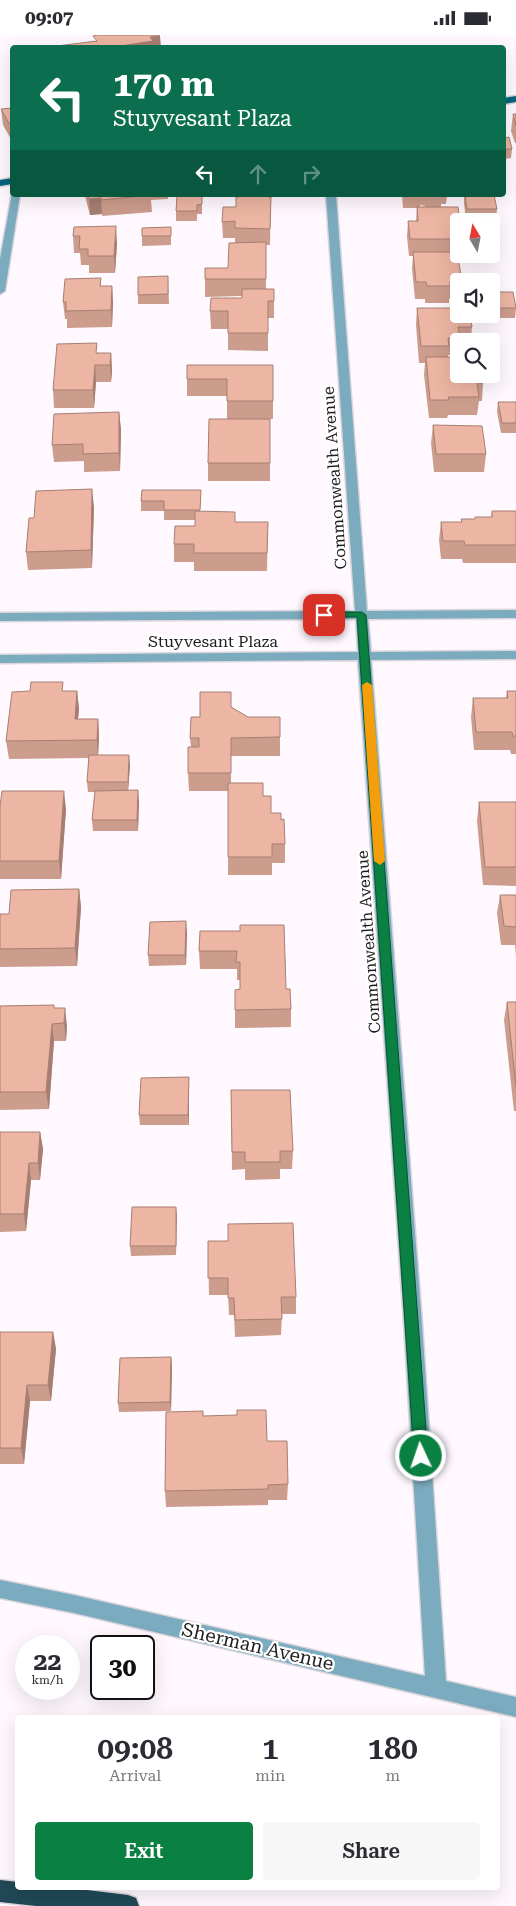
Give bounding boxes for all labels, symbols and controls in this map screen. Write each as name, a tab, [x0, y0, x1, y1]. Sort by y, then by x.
text: 09:07	[25, 6, 74, 29]
text: 170 m	[113, 64, 214, 105]
icon: left	[30, 65, 95, 130]
text: Stuyvesant Plaza	[113, 106, 292, 131]
icon: left	[191, 160, 219, 188]
icon: ahead	[244, 160, 272, 188]
icon: right	[297, 160, 325, 188]
north arrow	[450, 213, 500, 263]
map controls	[450, 213, 500, 383]
button: sound	[450, 273, 500, 323]
button: search	[450, 333, 500, 383]
street label: Commonwealth Avenue	[319, 386, 350, 570]
pin	[303, 594, 345, 636]
icon: arrive	[310, 601, 338, 629]
street label: Stuyvesant Plaza	[148, 632, 278, 651]
street label: Commonwealth Avenue	[353, 850, 384, 1034]
position arrow	[394, 1429, 446, 1481]
street label: Sherman Avenue	[180, 1618, 336, 1675]
speed limit sign: 30	[90, 1635, 155, 1700]
text: 22	[33, 1647, 62, 1676]
text: km/h	[31, 1673, 64, 1687]
text: 09:08	[97, 1731, 173, 1766]
text: 1	[262, 1731, 279, 1766]
text: 180	[367, 1731, 418, 1766]
text: Arrival	[109, 1766, 161, 1785]
text: min	[255, 1766, 285, 1785]
text: m	[385, 1766, 400, 1785]
button: Exit	[35, 1822, 253, 1880]
button: Share	[263, 1822, 480, 1880]

